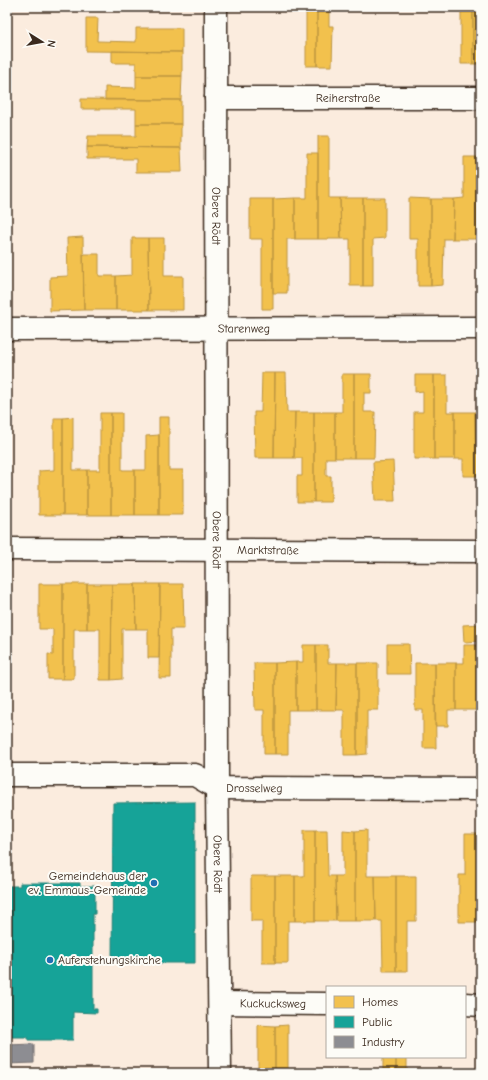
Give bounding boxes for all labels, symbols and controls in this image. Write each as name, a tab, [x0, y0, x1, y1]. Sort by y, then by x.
north arrow	[22, 22, 62, 62]
text: N	[44, 39, 58, 49]
street label: Reiherstraße	[316, 91, 380, 105]
street label: Obere Rödt	[209, 187, 223, 246]
street label: Starenweg	[218, 321, 270, 336]
street label: Obere Rödt	[210, 511, 224, 570]
street label: Marktstraße	[237, 543, 299, 557]
street label: Drosselweg	[226, 781, 283, 795]
street label: Obere Rödt	[210, 835, 225, 894]
place label: Gemeindehaus der ev. Emmaus-Gemeinde	[28, 869, 146, 897]
marker: Gemeindehaus der ev. Emmaus-Gemeinde	[149, 878, 159, 888]
place label: Auferstehungskirche	[58, 953, 161, 967]
marker: Auferstehungskirche	[45, 955, 55, 965]
legend	[326, 986, 466, 1058]
text: Homes	[362, 995, 398, 1009]
street label: Kuckucksweg	[240, 996, 306, 1011]
text: Public	[362, 1015, 393, 1029]
text: Industry	[362, 1035, 405, 1049]

